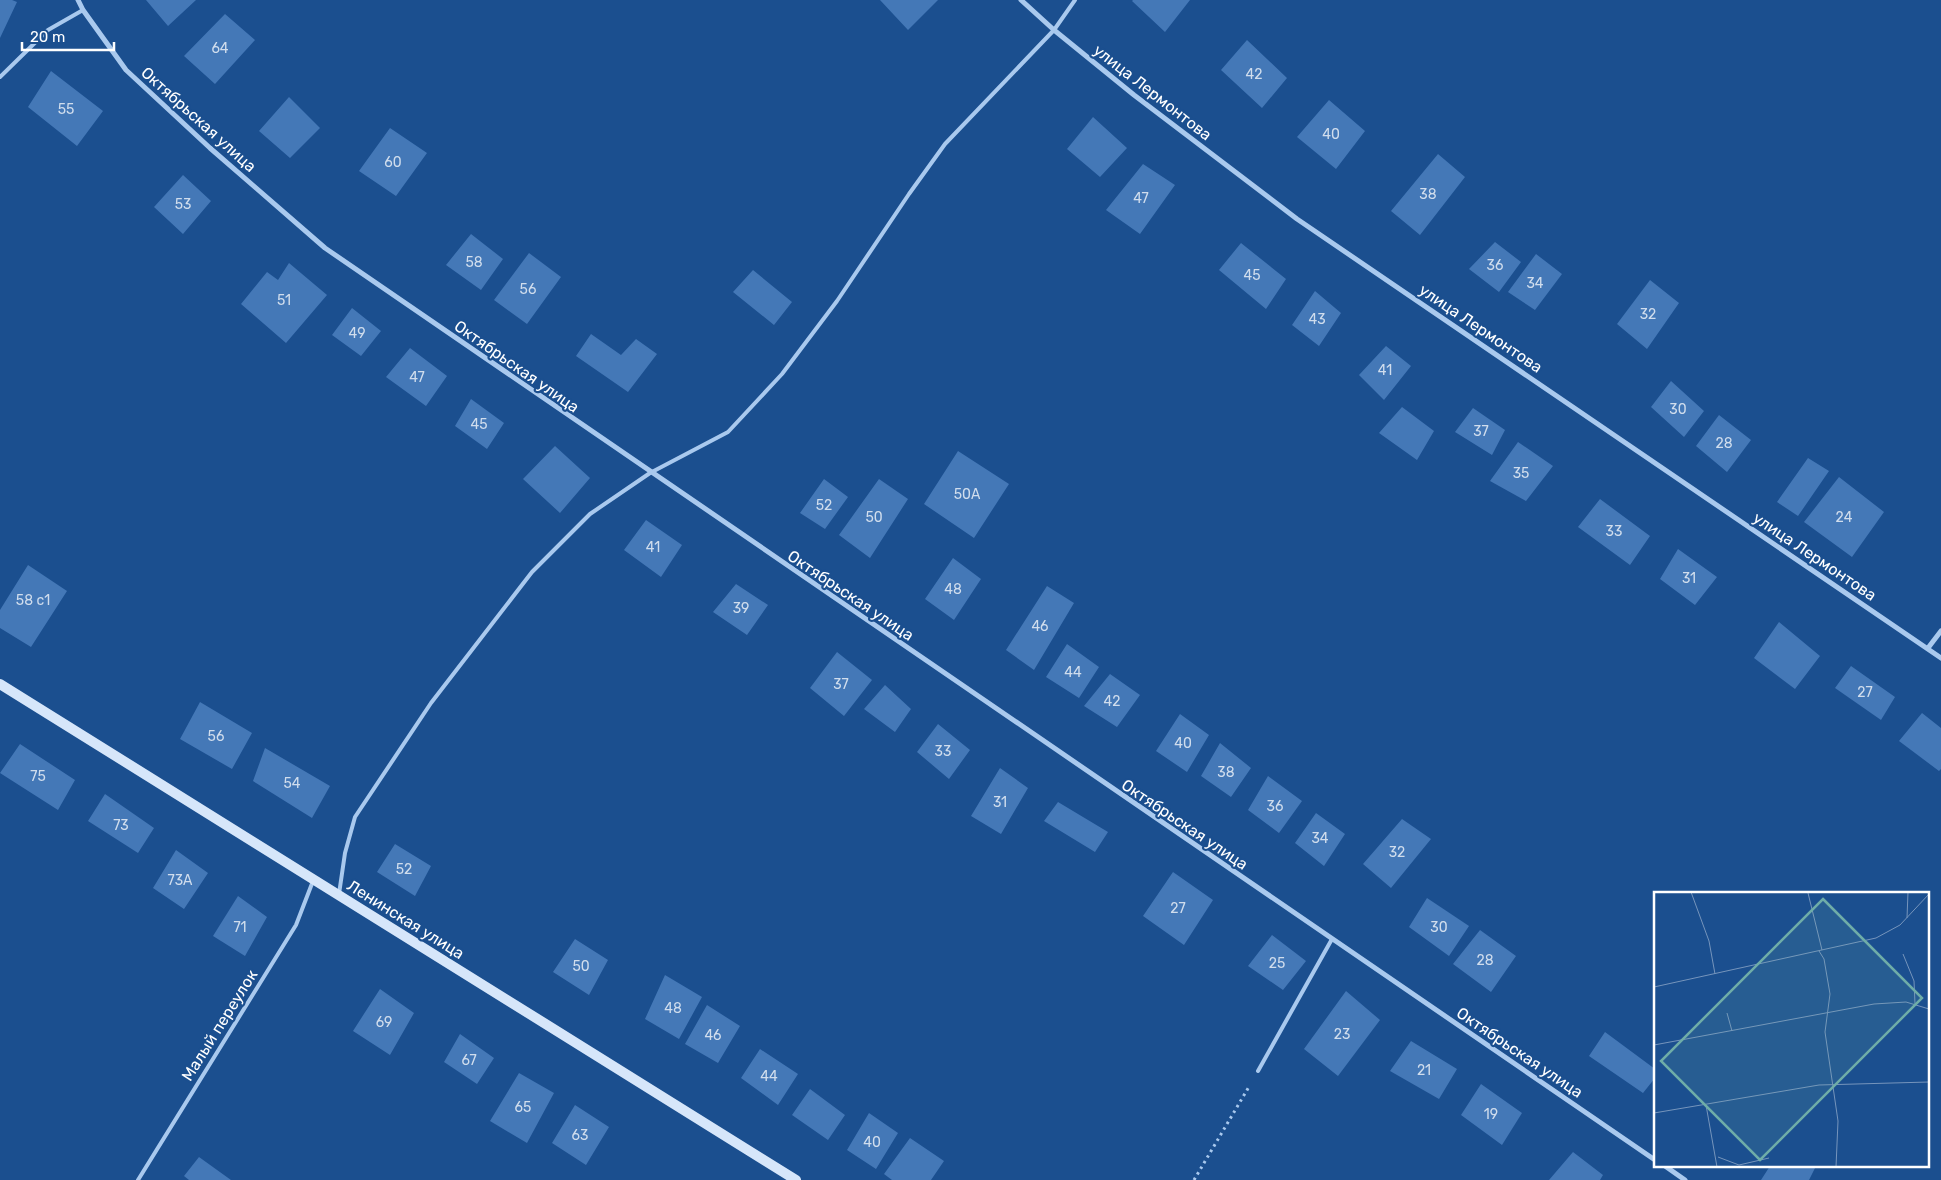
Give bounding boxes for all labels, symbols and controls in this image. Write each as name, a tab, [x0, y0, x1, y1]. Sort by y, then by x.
scale bar	[22, 20, 115, 52]
text: 20 m	[30, 28, 65, 46]
house number: 64	[211, 40, 229, 57]
street label: улица Лермонтова	[1090, 40, 1216, 144]
street label: Октябрьская улица	[137, 63, 260, 176]
house number: 42	[1246, 66, 1262, 83]
house number: 55	[58, 101, 74, 118]
house number: 40	[1322, 126, 1340, 143]
house number: 60	[384, 154, 402, 171]
house number: 38	[1419, 186, 1437, 203]
house number: 47	[1133, 190, 1149, 207]
house number: 53	[175, 196, 191, 213]
house number: 58	[465, 254, 483, 271]
house number: 36	[1487, 257, 1503, 274]
house number: 45	[1243, 267, 1261, 284]
house number: 34	[1526, 275, 1544, 292]
street label: улица Лермонтова	[1415, 280, 1546, 377]
house number: 56	[520, 281, 536, 298]
house number: 51	[277, 292, 291, 309]
house number: 32	[1640, 306, 1656, 323]
house number: 43	[1308, 311, 1326, 328]
street label: Октябрьская улица	[451, 316, 583, 417]
house number: 49	[349, 325, 365, 342]
house number: 41	[1378, 362, 1392, 379]
house number: 47	[409, 369, 425, 386]
house number: 30	[1669, 401, 1687, 418]
house number: 45	[470, 416, 488, 433]
house number: 37	[1473, 423, 1489, 440]
house number: 28	[1715, 435, 1733, 452]
house number: 35	[1513, 465, 1529, 482]
house number: 50А	[954, 486, 981, 503]
house number: 52	[816, 497, 832, 514]
street label: улица Лермонтова	[1749, 508, 1880, 605]
house number: 50	[865, 509, 883, 526]
house number: 24	[1836, 509, 1853, 526]
house number: 33	[1606, 523, 1622, 540]
house number: 41	[646, 539, 660, 556]
street label: Октябрьская улица	[784, 546, 917, 645]
house number: 31	[1682, 570, 1696, 587]
house number: 48	[944, 581, 962, 598]
house number: 58 с1	[16, 592, 50, 609]
house number: 39	[733, 600, 749, 617]
house number: 46	[1031, 618, 1049, 635]
house number: 44	[1064, 664, 1082, 681]
house number: 37	[833, 676, 849, 693]
house number: 27	[1857, 684, 1873, 701]
house number: 42	[1104, 693, 1120, 710]
house number: 56	[208, 728, 224, 745]
house number: 40	[1174, 735, 1192, 752]
house number: 33	[935, 743, 951, 760]
house number: 38	[1217, 764, 1235, 781]
house number: 75	[30, 768, 46, 785]
house number: 54	[283, 775, 301, 792]
street label: Октябрьская улица	[1118, 775, 1251, 874]
house number: 31	[993, 794, 1007, 811]
house number: 36	[1267, 798, 1283, 815]
house number: 73	[113, 817, 129, 834]
house number: 34	[1311, 830, 1329, 847]
house number: 32	[1389, 844, 1405, 861]
house number: 52	[396, 861, 412, 878]
house number: 73А	[168, 872, 193, 889]
street label: Ленинская улица	[344, 876, 468, 963]
inset map	[1654, 892, 1928, 1168]
house number: 27	[1170, 900, 1186, 917]
house number: 71	[233, 919, 247, 936]
house number: 30	[1430, 919, 1448, 936]
house number: 28	[1476, 952, 1494, 969]
house number: 25	[1269, 955, 1285, 972]
house number: 50	[572, 958, 590, 975]
street label: Малый переулок	[178, 966, 262, 1084]
house number: 48	[664, 1000, 682, 1017]
street label: Октябрьская улица	[1453, 1003, 1586, 1102]
house number: 69	[376, 1014, 392, 1031]
house number: 23	[1334, 1026, 1350, 1043]
house number: 46	[704, 1027, 722, 1044]
house number: 67	[461, 1052, 477, 1069]
house number: 21	[1417, 1062, 1431, 1079]
house number: 44	[760, 1068, 778, 1085]
house number: 65	[515, 1099, 531, 1116]
house number: 19	[1484, 1106, 1498, 1123]
house number: 63	[572, 1127, 588, 1144]
house number: 40	[863, 1134, 881, 1151]

